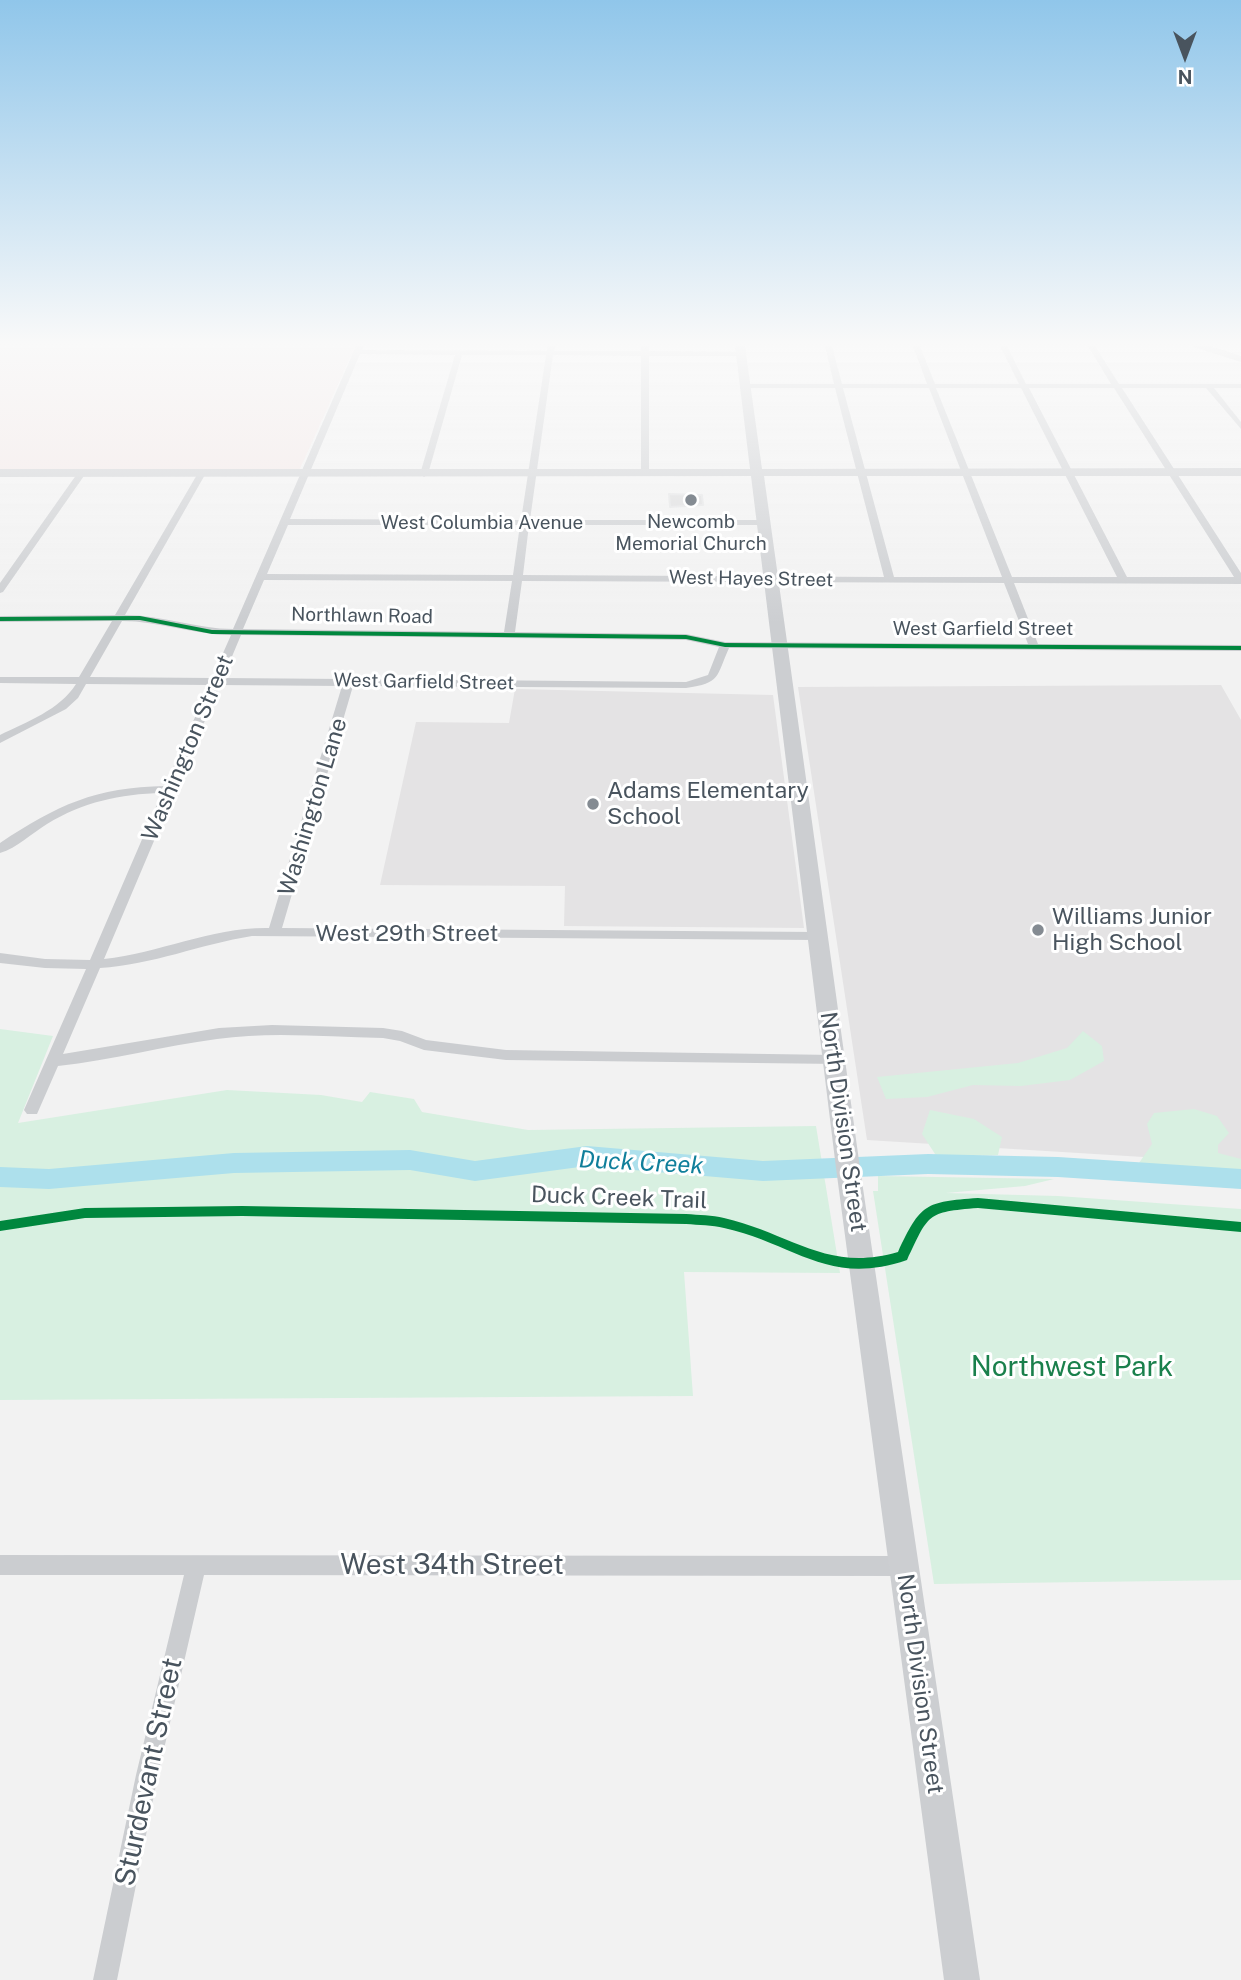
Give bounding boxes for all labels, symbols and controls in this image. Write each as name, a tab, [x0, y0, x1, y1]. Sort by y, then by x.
north arrow	[1150, 21, 1220, 91]
text: N	[1178, 66, 1192, 88]
marker: Newcomb Memorial Church	[683, 492, 699, 508]
place label: Newcomb Memorial Church	[615, 511, 767, 555]
street label: West Columbia Avenue	[381, 512, 583, 534]
street label: West Hayes Street	[669, 566, 833, 592]
street label: Northlawn Road	[291, 603, 433, 629]
street label: West Garfield Street	[893, 618, 1073, 640]
street label: Washington Street	[136, 651, 240, 845]
street label: West Garfield Street	[333, 669, 515, 695]
street label: Washington Lane	[273, 715, 353, 899]
place label: Adams Elementary School	[607, 777, 809, 831]
marker: Adams Elementary School	[585, 796, 601, 812]
place label: Williams Junior High School	[1052, 903, 1212, 957]
street label: West 29th Street	[316, 920, 498, 948]
marker: Williams Junior High School	[1030, 922, 1046, 938]
street label: North Division Street	[814, 1010, 872, 1234]
water label: Duck Creek	[578, 1145, 704, 1181]
street label: Duck Creek Trail	[530, 1181, 708, 1215]
park label: Northwest Park	[971, 1350, 1173, 1384]
street label: West 34th Street	[340, 1548, 564, 1582]
street label: North Division Street	[891, 1572, 949, 1796]
street label: Sturdevant Street	[108, 1655, 190, 1889]

